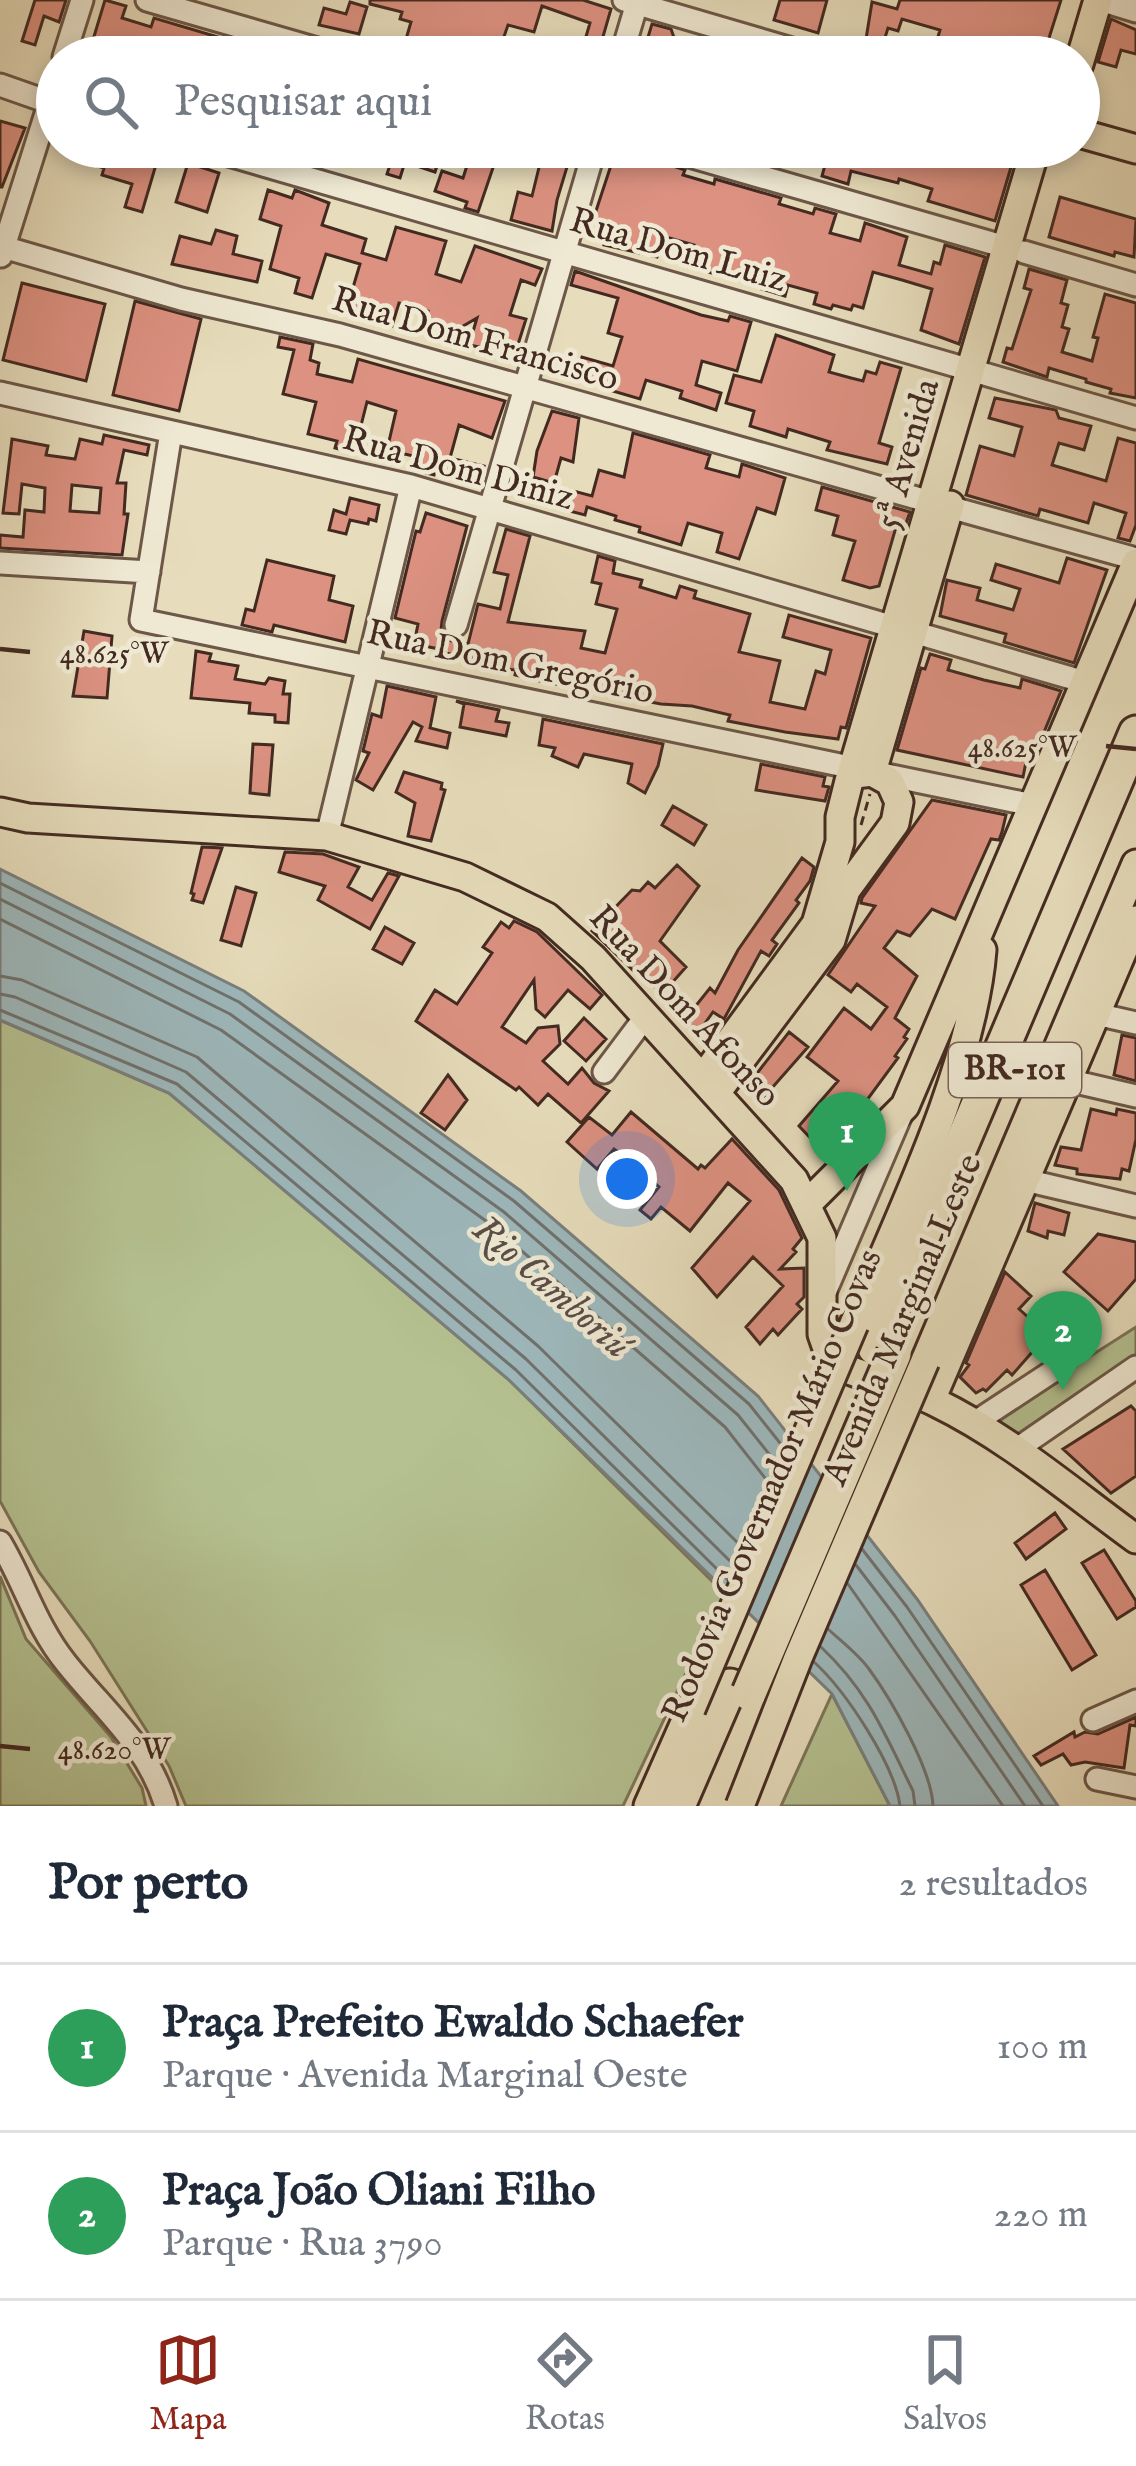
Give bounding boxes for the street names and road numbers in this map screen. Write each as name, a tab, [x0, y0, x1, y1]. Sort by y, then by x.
street label: Rua Dom Luiz	[564, 198, 792, 304]
street label: Rua Dom Francisco	[326, 277, 624, 403]
street label: 5ª Avenida	[865, 373, 951, 534]
street label: Rua Dom Diniz	[337, 416, 579, 522]
street label: Rua Dom Gregório	[362, 610, 658, 716]
street label: Rua Dom Afonso	[578, 896, 790, 1118]
road number: BR-101	[949, 1043, 1081, 1097]
street label: Avenida Marginal Leste	[812, 1147, 994, 1493]
street label: Rodovia Governador Mário Covas	[652, 1242, 894, 1730]

